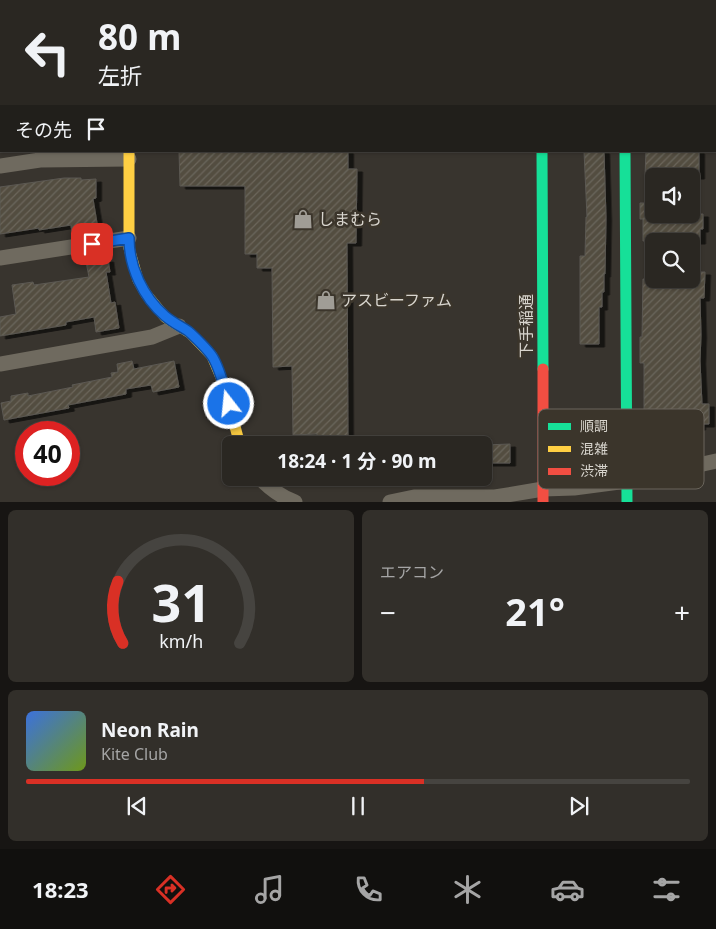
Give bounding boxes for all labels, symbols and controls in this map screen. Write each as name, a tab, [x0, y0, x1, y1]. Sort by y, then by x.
text: 80 m	[98, 13, 181, 60]
icon: left	[15, 20, 80, 85]
text: 左折	[98, 60, 142, 90]
icon: arrive	[82, 115, 110, 143]
text: その先	[15, 117, 72, 143]
map controls	[645, 168, 700, 288]
button: sound	[645, 168, 700, 223]
shop icon: しまむら	[292, 208, 314, 230]
place label: しまむら	[318, 208, 382, 230]
pin	[71, 223, 113, 265]
icon: arrive	[78, 230, 106, 258]
button: search	[645, 233, 700, 288]
shop icon: アスビーファム	[315, 289, 337, 311]
place label: アスビーファム	[341, 289, 452, 311]
street label: 下手稲通	[515, 294, 537, 358]
position arrow	[202, 377, 254, 429]
legend	[538, 409, 704, 489]
text: 順調	[580, 416, 608, 435]
speed limit sign: 40	[15, 421, 80, 486]
text: 混雑	[580, 439, 608, 458]
text: 18:24 · 1 分 · 90 m	[277, 448, 437, 474]
text: 渋滞	[580, 461, 608, 480]
text: エアコン	[380, 561, 444, 583]
text: 31	[151, 566, 211, 637]
text: 21°	[505, 585, 565, 637]
text: −	[380, 593, 396, 631]
text: +	[674, 593, 690, 631]
text: km/h	[159, 629, 203, 653]
text: Neon Rain	[101, 717, 199, 743]
text: Kite Club	[101, 743, 168, 765]
icon: previous	[123, 792, 151, 820]
icon: pause	[344, 792, 372, 820]
icon: next	[565, 792, 593, 820]
icon: directions	[153, 872, 188, 907]
icon: music	[252, 872, 287, 907]
icon: phone	[351, 872, 386, 907]
icon: climate	[450, 872, 485, 907]
icon: car	[550, 872, 585, 907]
icon: filters	[649, 872, 684, 907]
text: 18:23	[32, 874, 89, 904]

